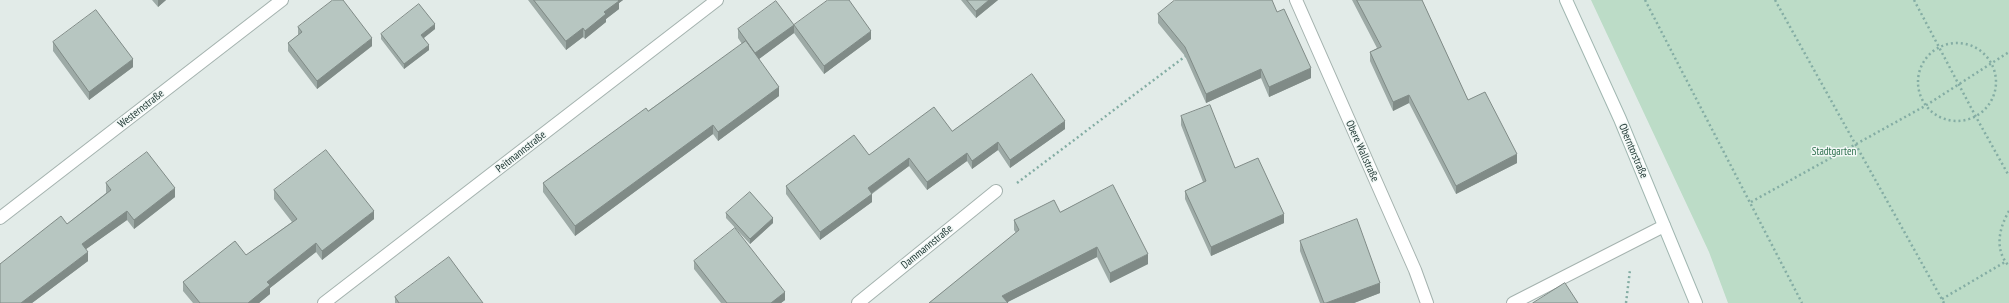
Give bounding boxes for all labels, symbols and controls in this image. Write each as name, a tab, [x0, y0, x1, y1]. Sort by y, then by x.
street label: Westernstraße	[115, 87, 167, 131]
street label: Obere Wallstraße	[1343, 118, 1381, 184]
street label: Oberntorstraße	[1616, 122, 1650, 180]
street label: Peitmannstraße	[493, 128, 549, 176]
park label: Stadtgarten	[1812, 145, 1856, 159]
street label: Dammannstraße	[899, 222, 955, 272]

